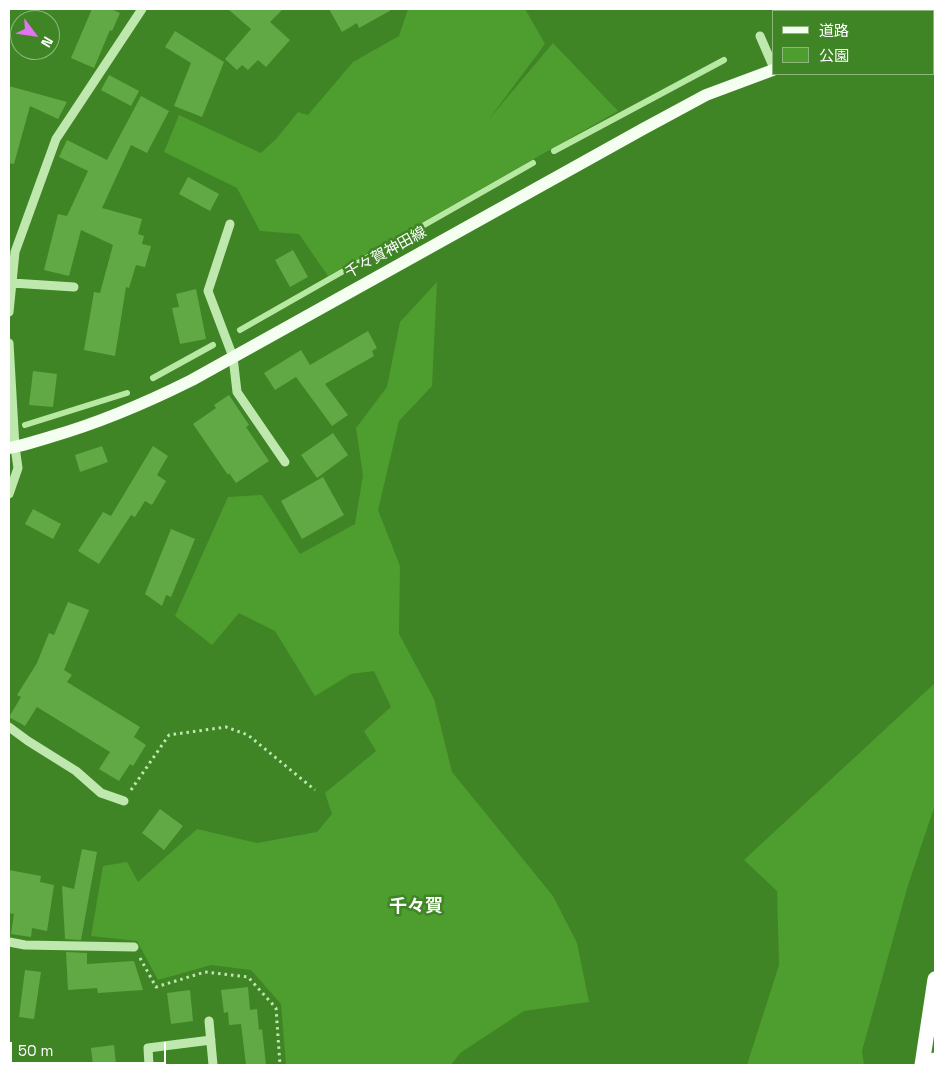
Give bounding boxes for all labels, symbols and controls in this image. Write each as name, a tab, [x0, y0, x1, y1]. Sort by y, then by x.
north arrow	[10, 10, 60, 60]
legend	[772, 10, 934, 75]
text: 道路	[819, 21, 849, 40]
text: N	[37, 34, 57, 51]
text: 公園	[819, 46, 849, 65]
street label: 千々賀神田線	[342, 223, 430, 283]
district label: 千々賀	[389, 896, 443, 918]
scale bar	[12, 1032, 169, 1064]
text: 50 m	[18, 1041, 53, 1060]

